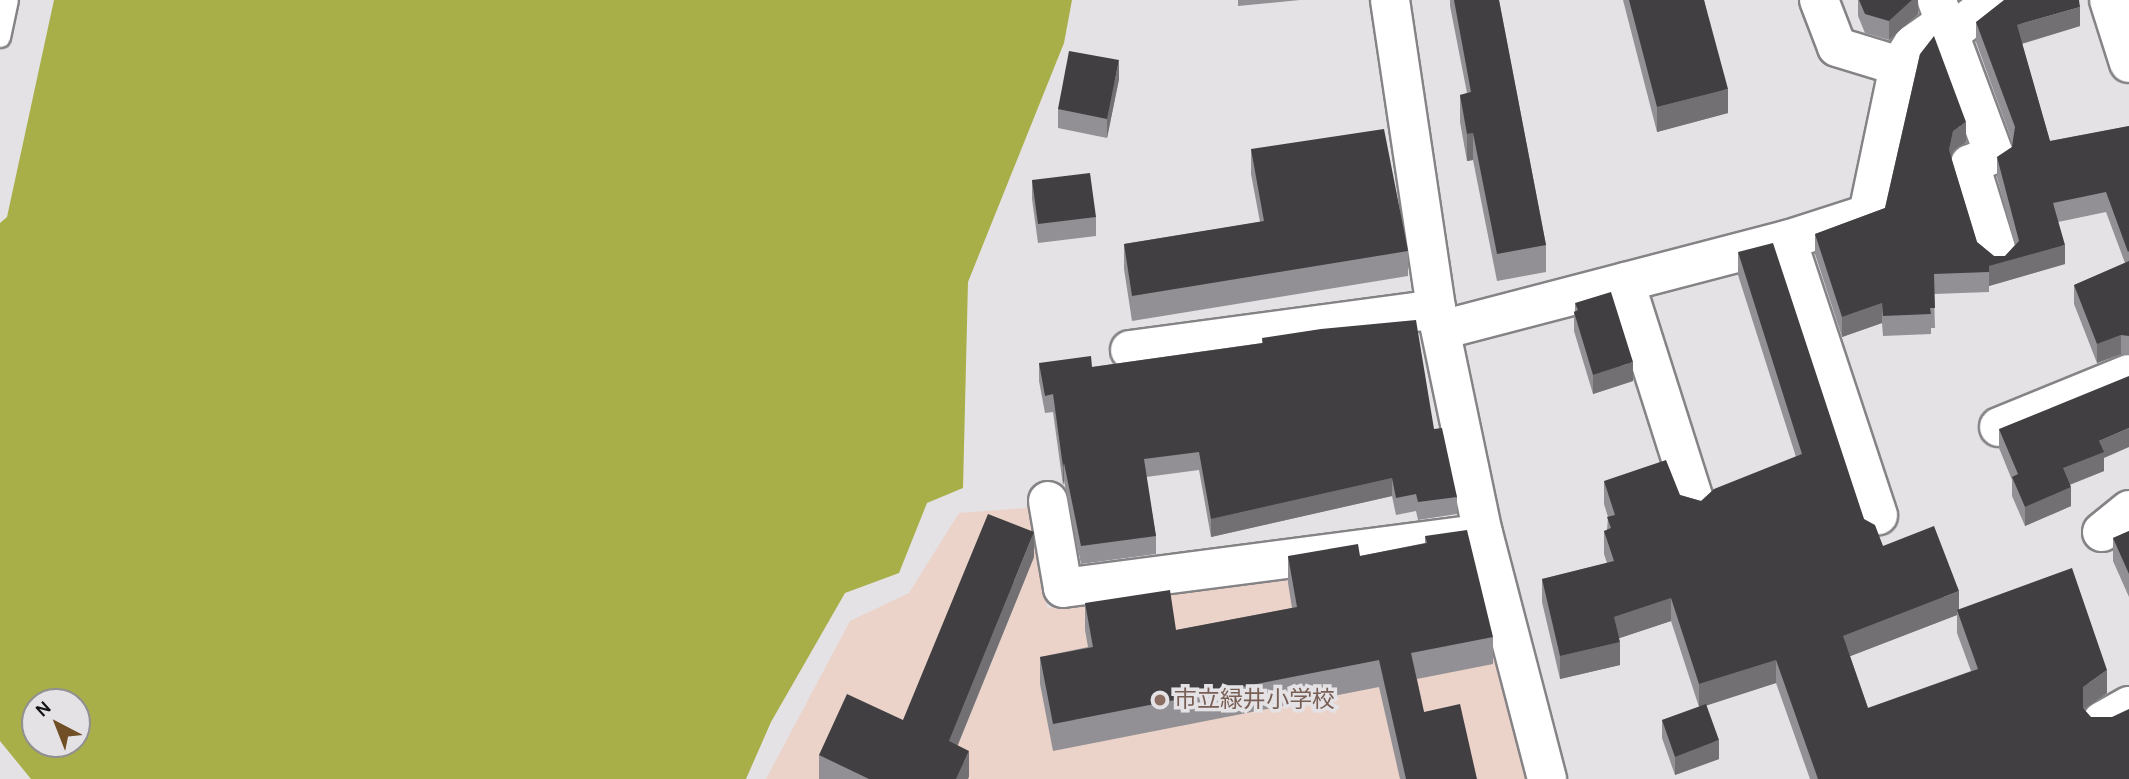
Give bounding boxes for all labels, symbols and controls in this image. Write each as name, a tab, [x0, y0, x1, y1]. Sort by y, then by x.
place label: 市立緑井小学校	[1174, 686, 1335, 714]
north arrow	[21, 688, 91, 758]
marker: 市立緑井小学校	[1152, 692, 1168, 708]
text: N	[31, 696, 56, 722]

